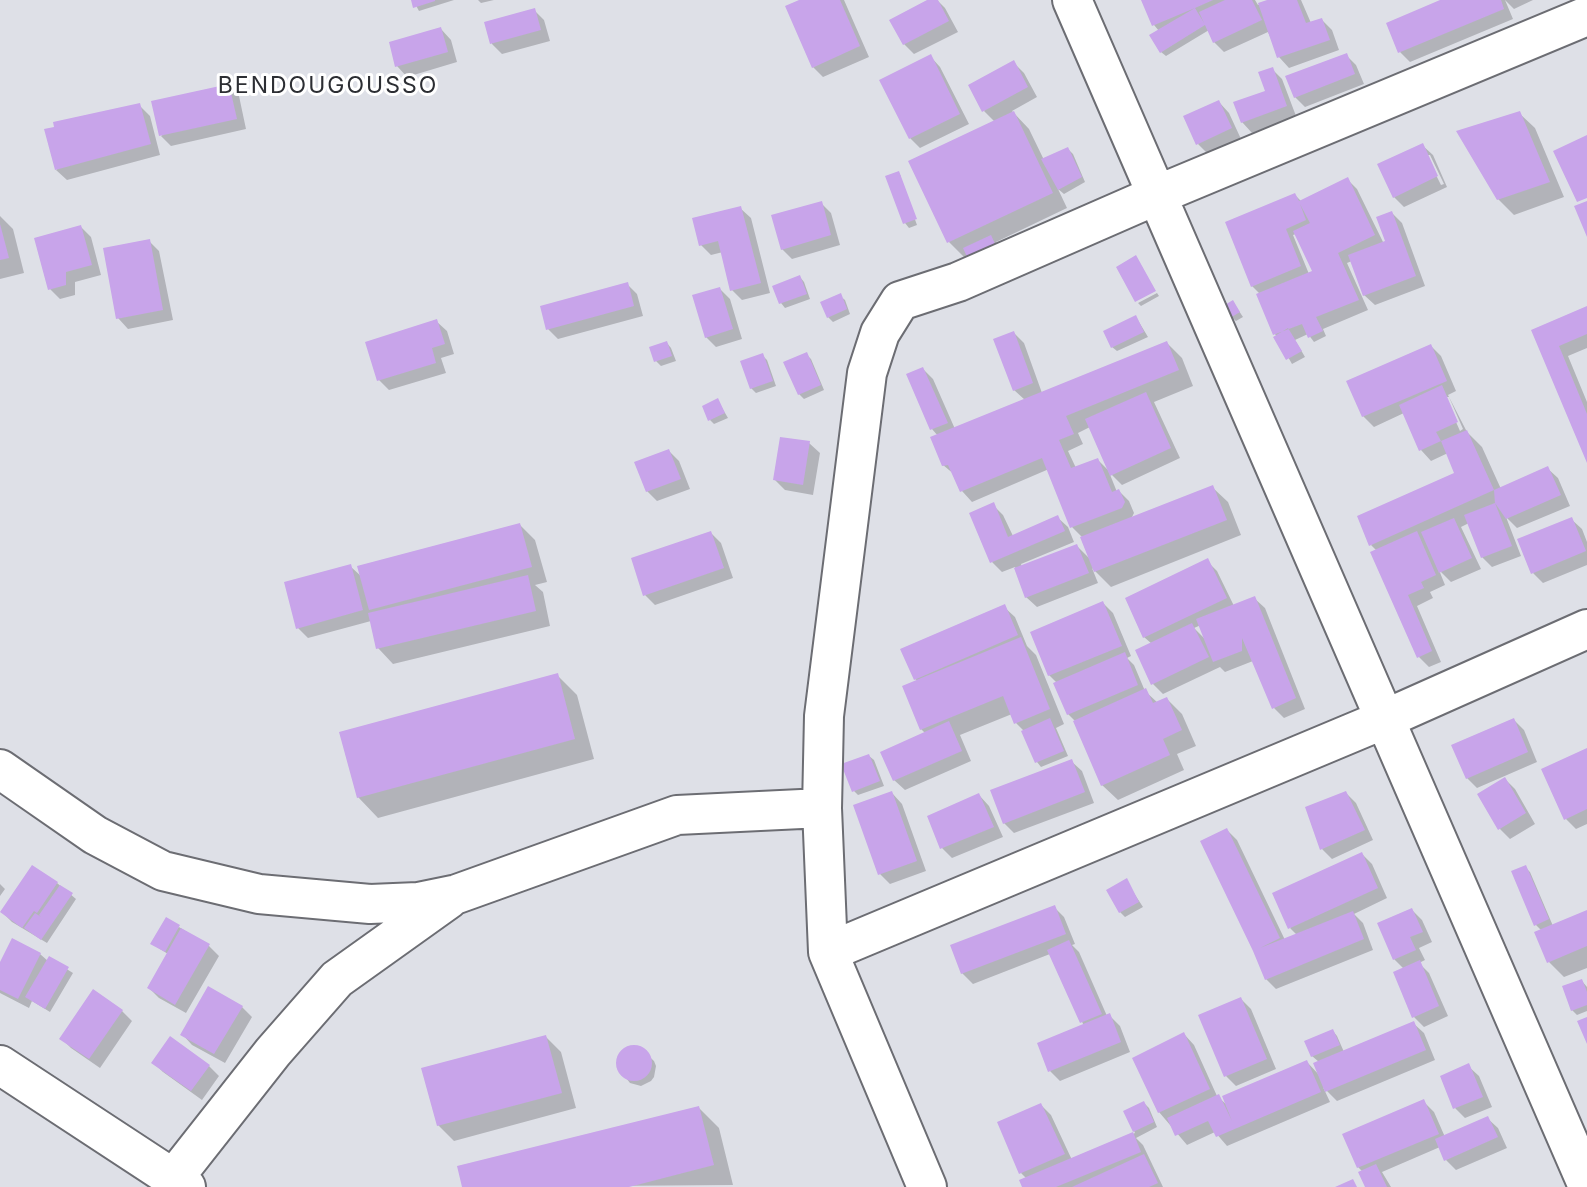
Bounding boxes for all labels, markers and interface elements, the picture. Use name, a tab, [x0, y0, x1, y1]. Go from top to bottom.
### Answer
district label: BENDOUGOUSSO	[219, 72, 437, 100]

